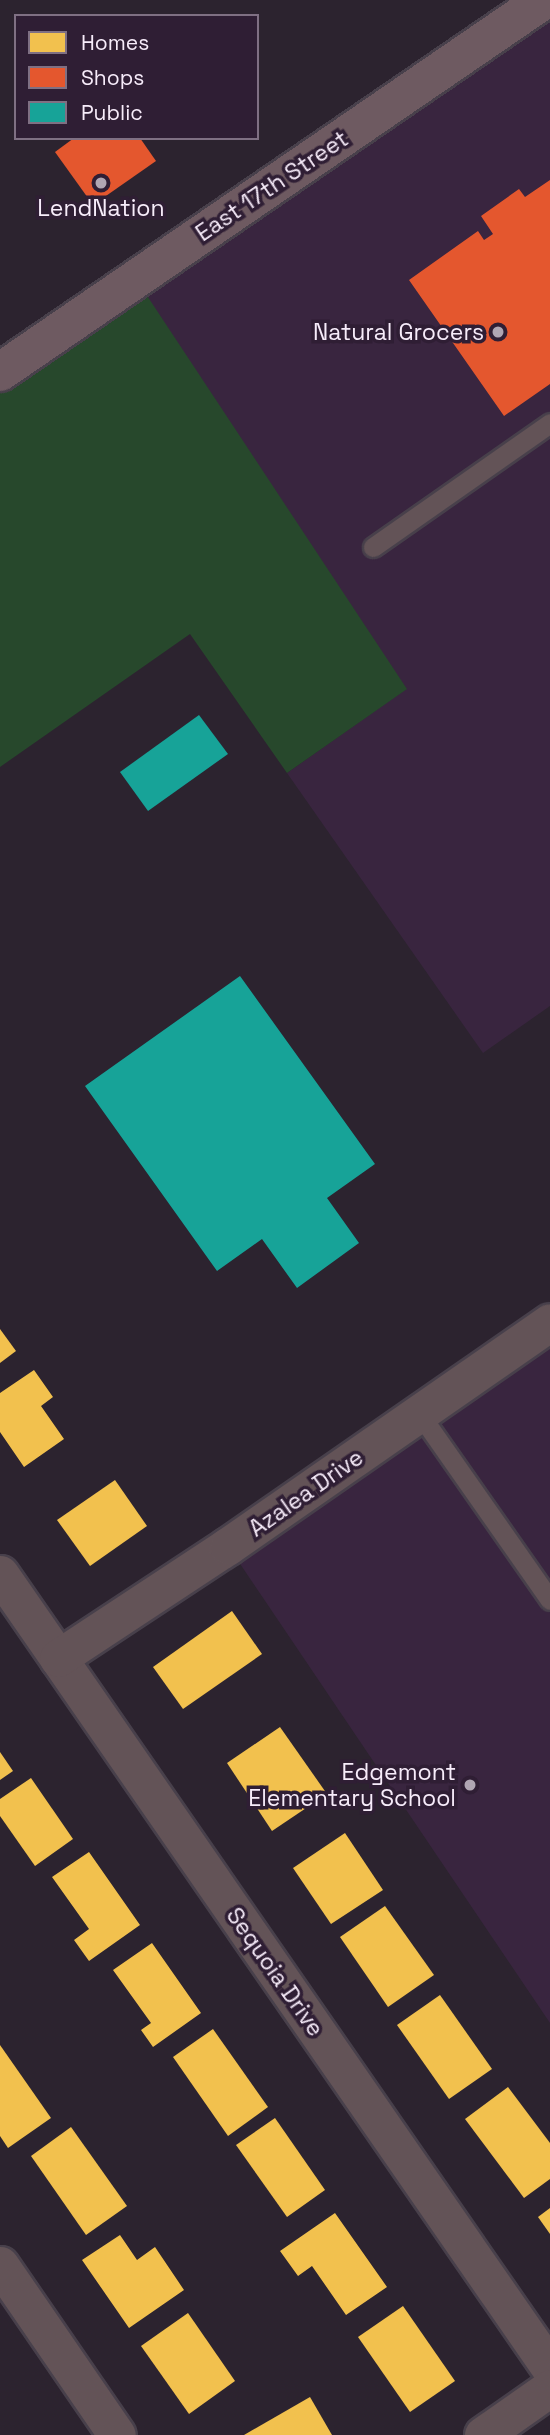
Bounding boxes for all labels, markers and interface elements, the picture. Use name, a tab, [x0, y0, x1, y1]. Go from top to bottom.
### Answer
legend	[14, 14, 259, 140]
text: Homes	[81, 29, 149, 56]
text: Shops	[81, 64, 144, 91]
text: Public	[81, 99, 143, 126]
street label: East 17th Street	[191, 125, 353, 247]
marker: LendNation	[93, 175, 109, 191]
place label: LendNation	[37, 194, 165, 222]
place label: Natural Grocers	[313, 318, 484, 346]
marker: Natural Grocers	[490, 324, 506, 340]
street label: Azalea Drive	[244, 1444, 368, 1542]
place label: Edgemont Elementary School	[248, 1758, 456, 1812]
marker: Edgemont Elementary School	[462, 1777, 478, 1793]
street label: Sequoia Drive	[220, 1902, 330, 2042]

